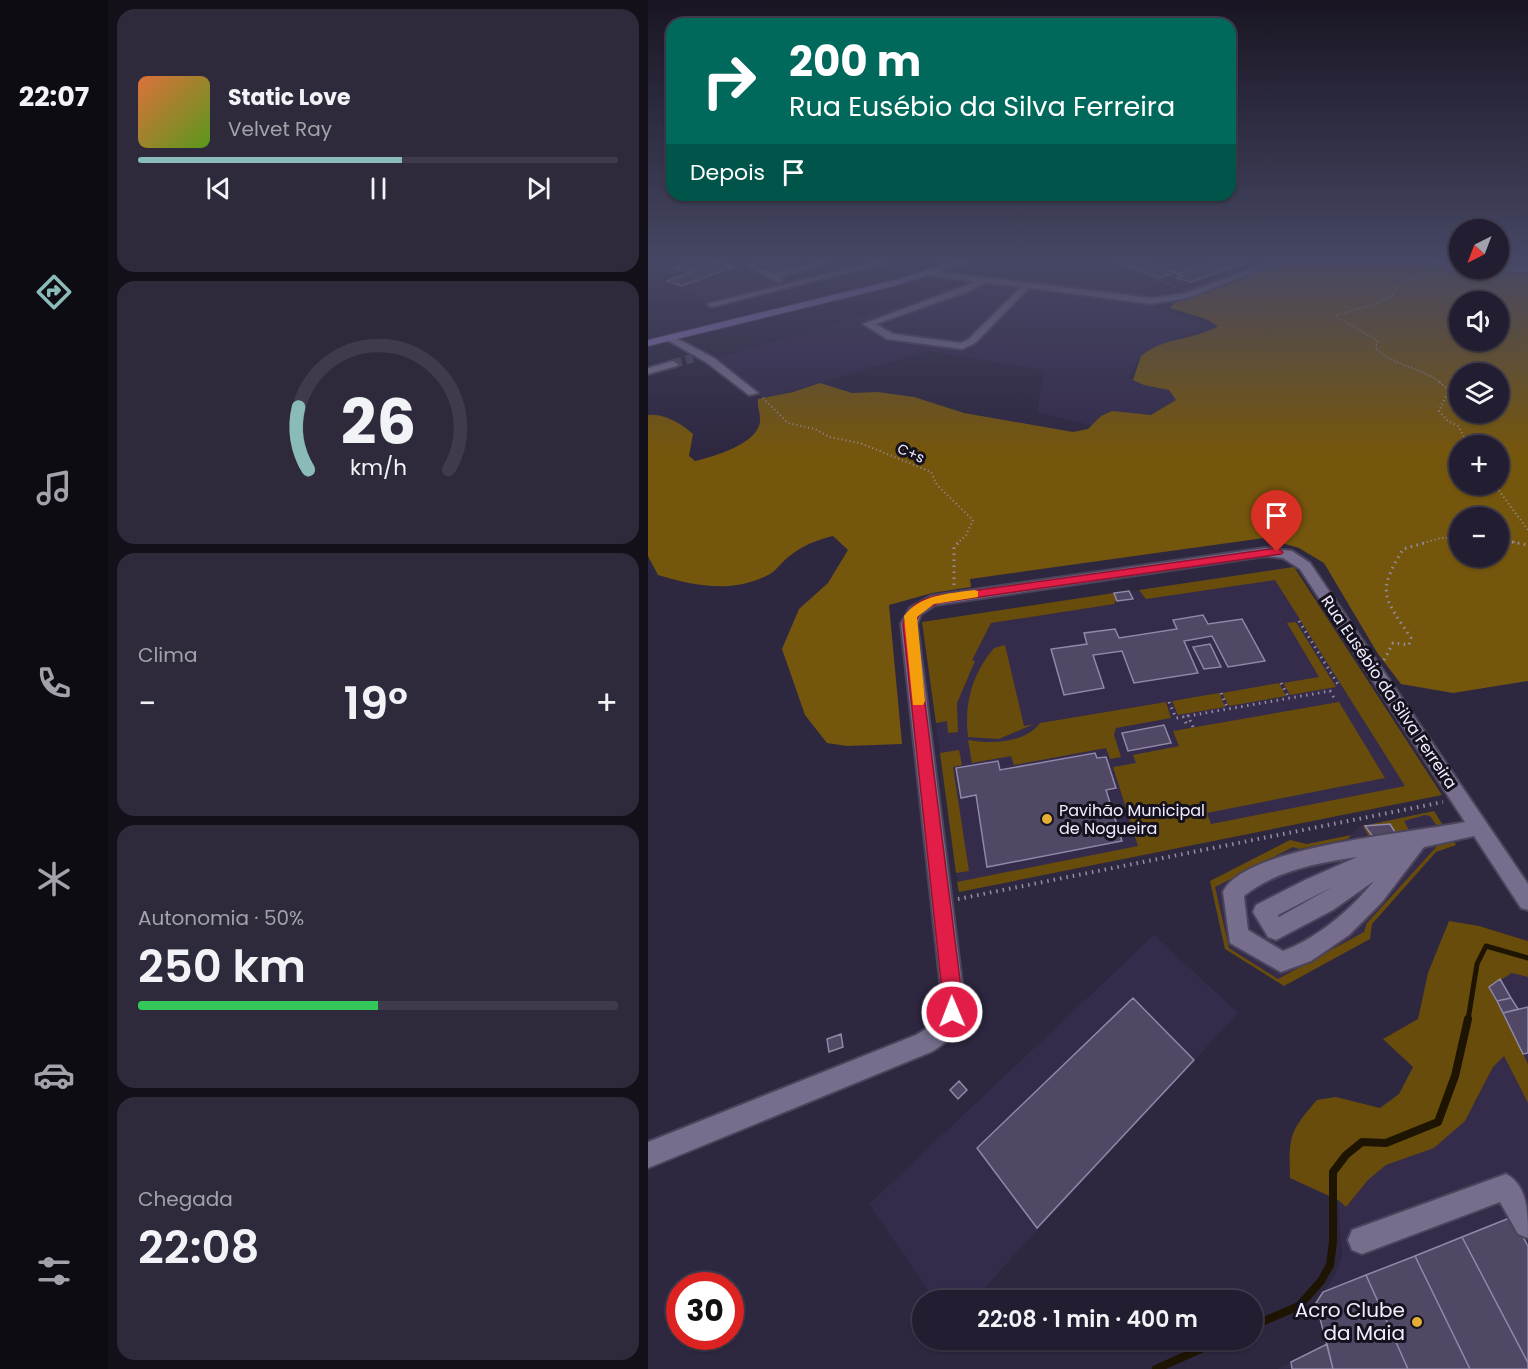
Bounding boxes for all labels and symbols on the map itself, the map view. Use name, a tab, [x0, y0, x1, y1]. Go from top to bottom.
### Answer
north arrow	[1449, 219, 1509, 279]
street label: C+s	[894, 438, 928, 468]
pin	[1251, 490, 1302, 552]
street label: Rua Eusébio da Silva Ferreira	[1315, 591, 1463, 793]
place label: Pavihão Municipal de Nogueira	[1059, 799, 1205, 840]
marker: Pavihão Municipal de Nogueira	[1040, 812, 1054, 826]
position arrow	[920, 980, 984, 1044]
speed limit sign: 30	[666, 1272, 744, 1350]
place label: Acro Clube da Maia	[1295, 1296, 1405, 1347]
marker: Acro Clube da Maia	[1410, 1315, 1424, 1329]

